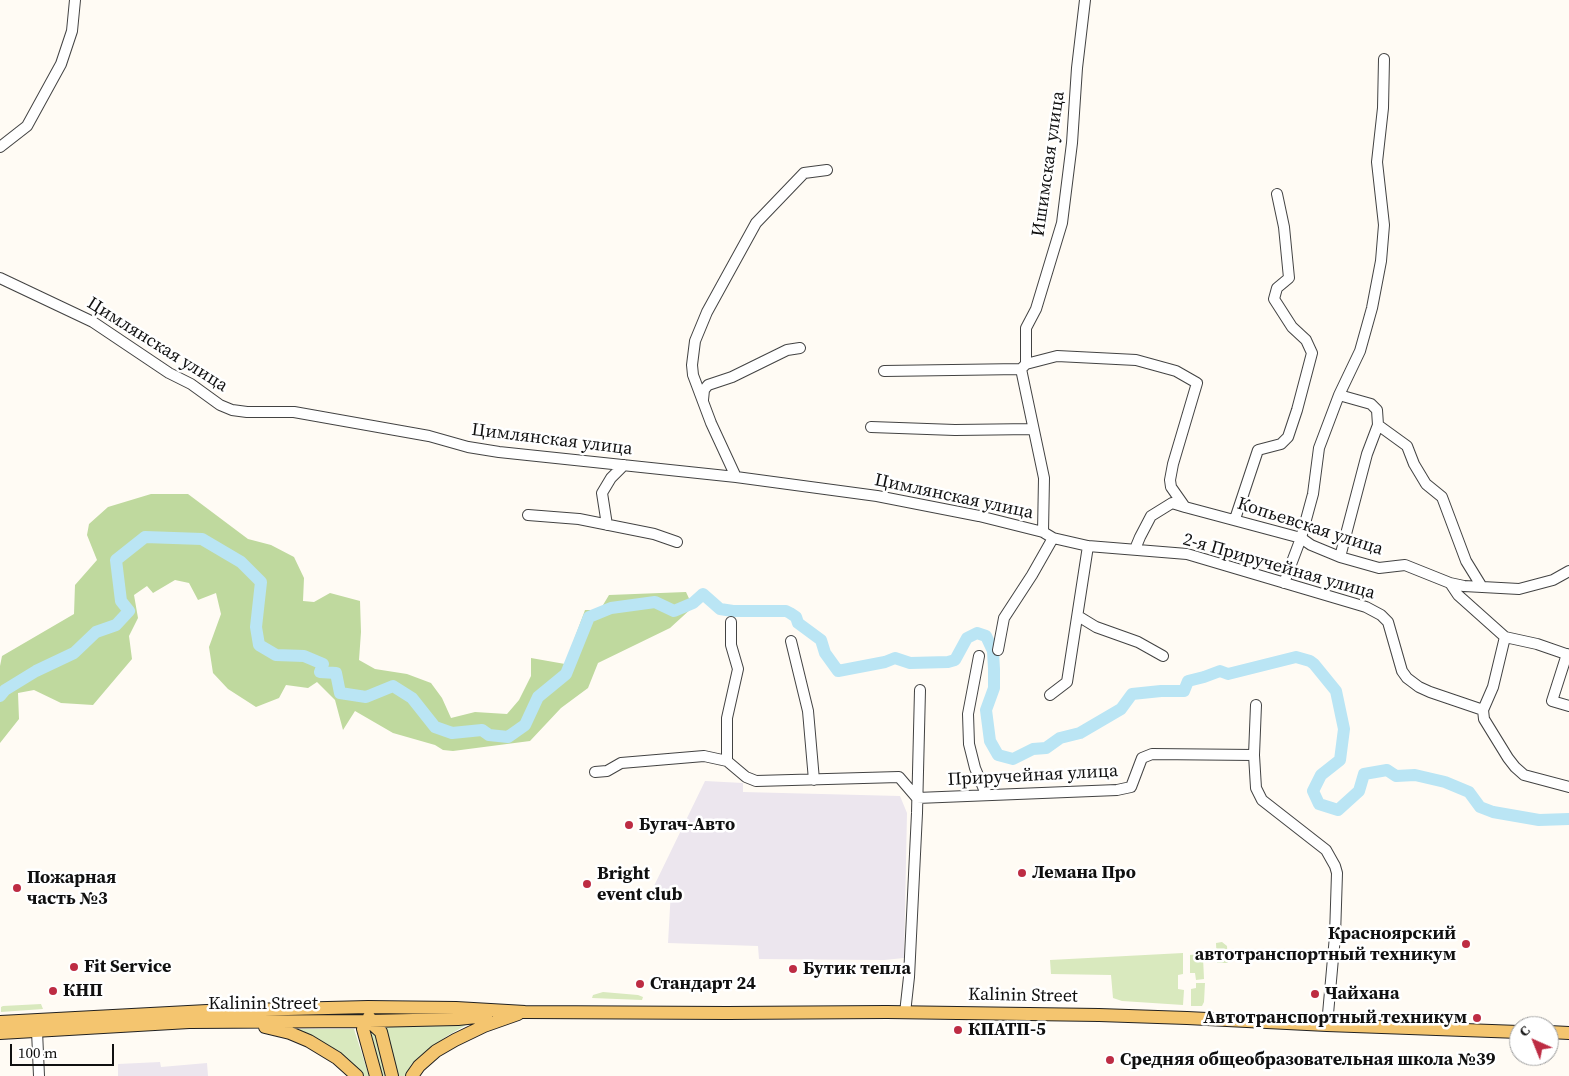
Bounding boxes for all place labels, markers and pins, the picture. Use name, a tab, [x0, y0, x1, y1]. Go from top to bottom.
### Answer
place label: Бугач-Авто	[639, 814, 735, 836]
marker: Бугач-Авто	[623, 819, 635, 831]
place label: Лемана Про	[1032, 862, 1136, 884]
place label: Bright event club	[597, 863, 682, 906]
place label: Пожарная часть №3	[27, 867, 116, 910]
marker: Лемана Про	[1016, 867, 1028, 879]
marker: Bright event club	[581, 878, 593, 890]
marker: Пожарная часть №3	[11, 882, 23, 894]
place label: Красноярский автотранспортный техникум	[1195, 923, 1456, 966]
marker: Красноярский автотранспортный техникум	[1460, 938, 1472, 950]
place label: Fit Service	[84, 956, 171, 978]
place label: Бутик тепла	[803, 958, 911, 980]
marker: Fit Service	[68, 961, 80, 973]
marker: Бутик тепла	[787, 963, 799, 975]
place label: Стандарт 24	[650, 973, 756, 995]
marker: Стандарт 24	[634, 978, 646, 990]
place label: КНП	[63, 980, 103, 1002]
place label: Чайхана	[1325, 983, 1399, 1005]
marker: КНП	[47, 985, 59, 997]
marker: Чайхана	[1309, 988, 1321, 1000]
place label: Автотранспортный техникум	[1203, 1007, 1467, 1029]
marker: Автотранспортный техникум	[1471, 1012, 1483, 1024]
place label: КПАТП-5	[968, 1019, 1046, 1041]
marker: КПАТП-5	[952, 1024, 964, 1036]
place label: Средняя общеобразовательная школа №39	[1120, 1049, 1495, 1071]
marker: Средняя общеобразовательная школа №39	[1104, 1054, 1116, 1066]

